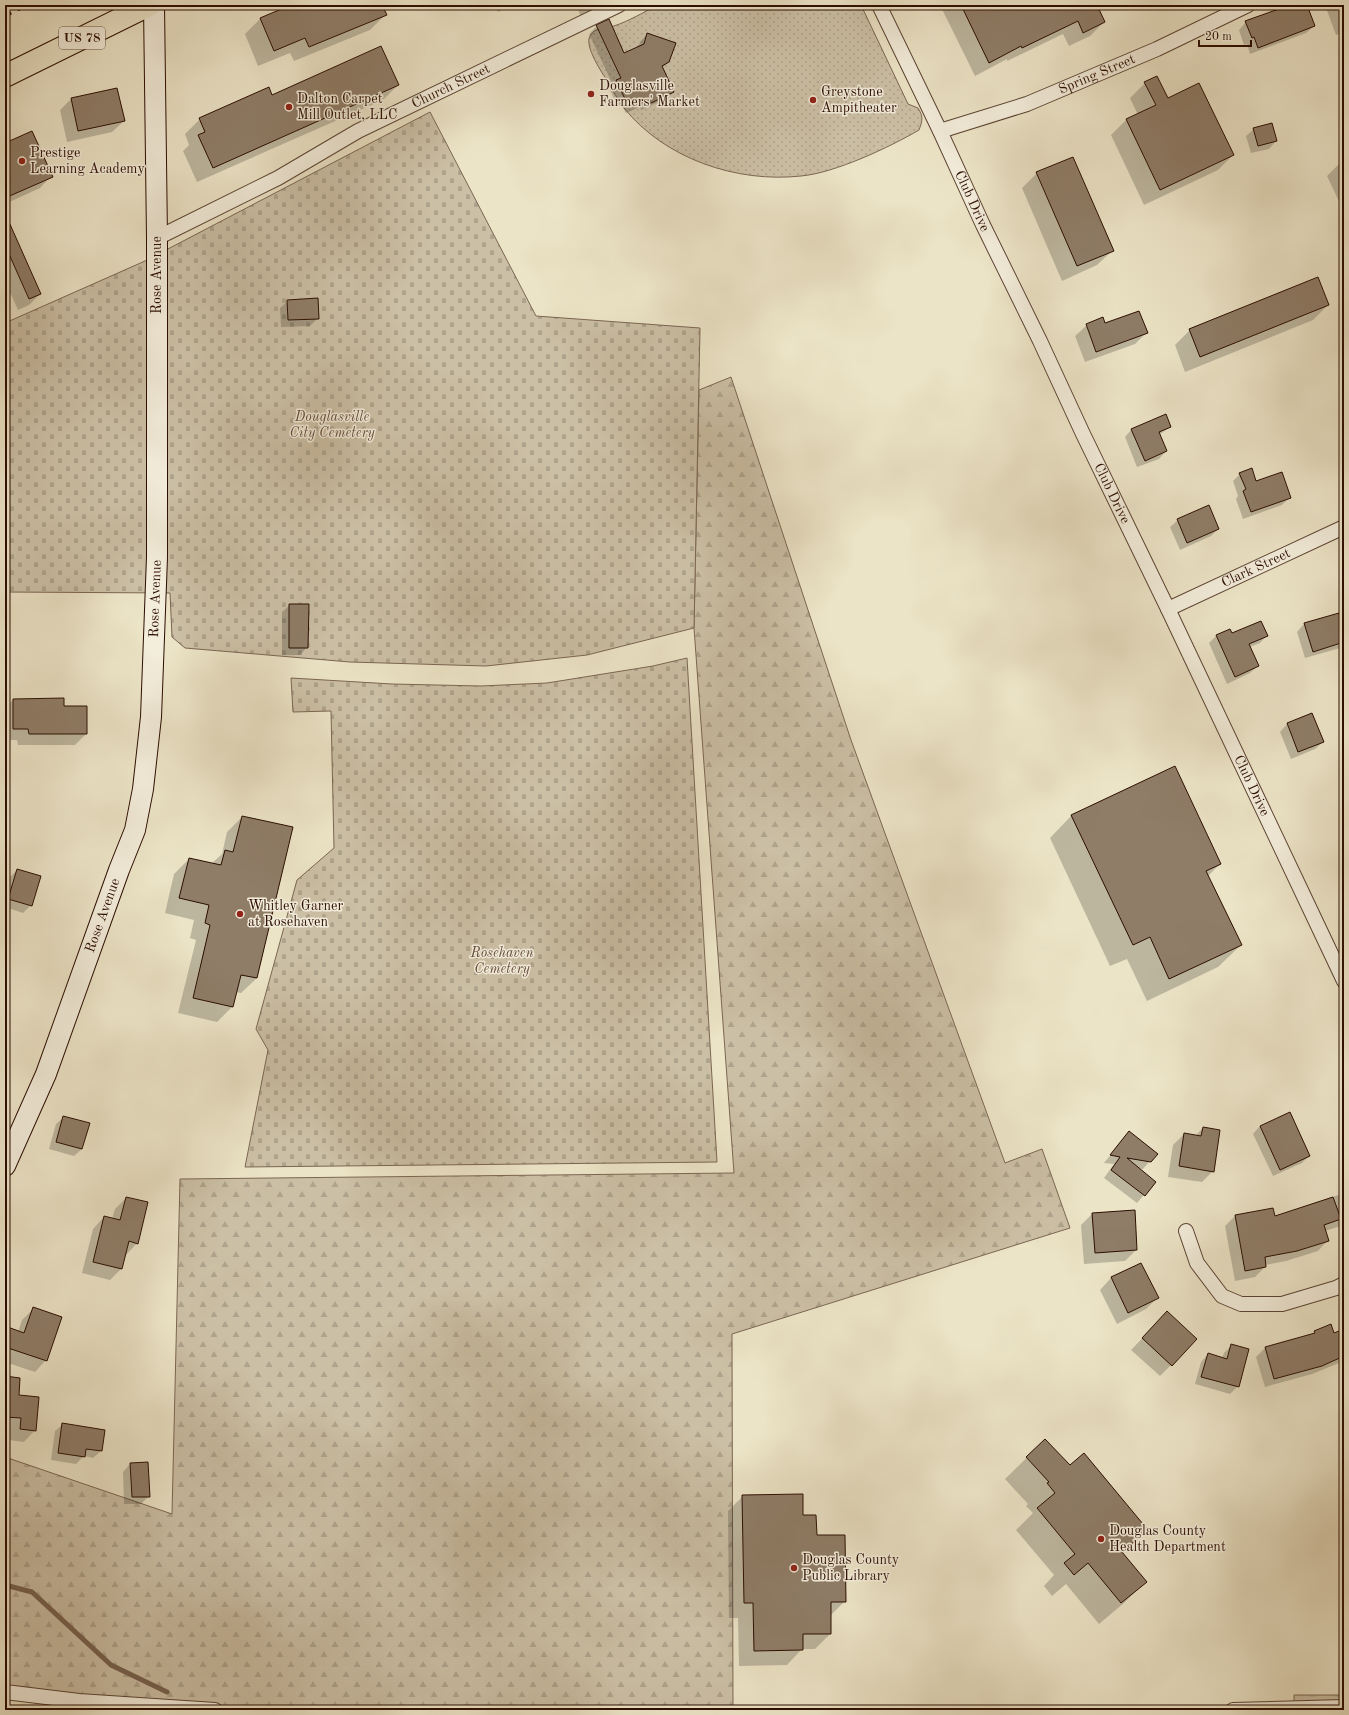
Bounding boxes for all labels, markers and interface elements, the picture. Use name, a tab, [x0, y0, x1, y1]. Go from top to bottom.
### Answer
scale bar	[1199, 22, 1251, 48]
road number: US 78	[59, 27, 105, 49]
text: 20 m	[1205, 31, 1232, 43]
street label: Spring Street	[1057, 52, 1137, 97]
street label: Church Street	[410, 61, 492, 111]
place label: Douglasville Farmers' Market	[599, 79, 700, 109]
place label: Greystone Ampitheater	[821, 85, 897, 115]
marker: Douglasville Farmers' Market	[586, 89, 596, 99]
place label: Dalton Carpet Mill Outlet, LLC	[297, 92, 397, 122]
marker: Greystone Ampitheater	[808, 95, 818, 105]
marker: Dalton Carpet Mill Outlet, LLC	[284, 102, 294, 112]
place label: Prestige Learning Academy	[30, 146, 145, 176]
marker: Prestige Learning Academy	[17, 156, 27, 166]
street label: Club Drive	[952, 168, 992, 234]
street label: Rose Avenue	[150, 236, 164, 314]
park label: Douglasville City Cemetery	[289, 410, 375, 441]
street label: Club Drive	[1091, 461, 1132, 526]
street label: Clark Street	[1219, 546, 1293, 590]
street label: Rose Avenue	[147, 560, 164, 638]
street label: Club Drive	[1231, 753, 1272, 818]
street label: Rose Avenue	[83, 877, 122, 955]
place label: Whitley Garner at Rosehaven	[248, 899, 344, 929]
marker: Whitley Garner at Rosehaven	[235, 909, 245, 919]
park label: Rosehaven Cemetery	[470, 946, 533, 977]
place label: Douglas County Health Department	[1109, 1524, 1226, 1554]
marker: Douglas County Health Department	[1096, 1534, 1106, 1544]
place label: Douglas County Public Library	[802, 1553, 900, 1583]
marker: Douglas County Public Library	[789, 1563, 799, 1573]

